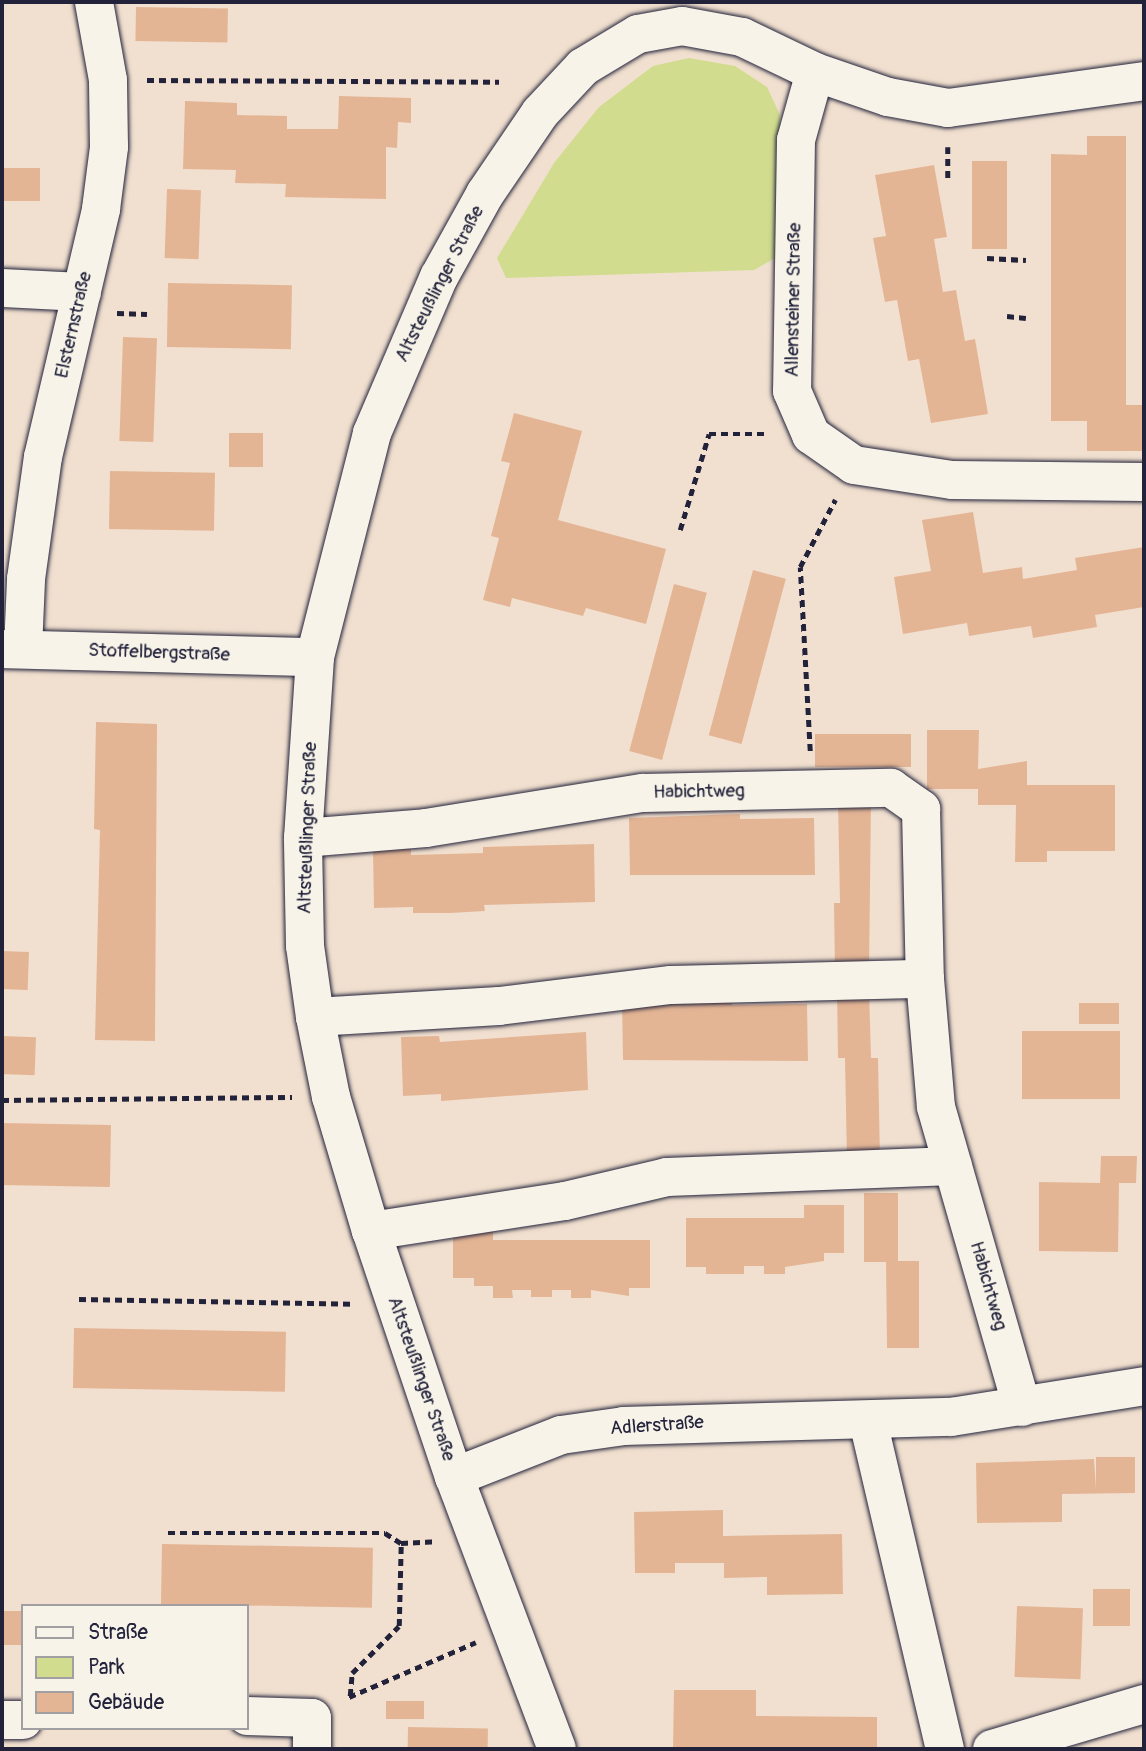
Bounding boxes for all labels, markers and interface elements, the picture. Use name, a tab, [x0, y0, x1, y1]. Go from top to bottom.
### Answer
street label: Altsteußlinger Straße	[391, 202, 489, 366]
street label: Allensteiner Straße	[781, 223, 807, 377]
street label: Elsternstraße	[51, 270, 97, 380]
street label: Stoffelbergstraße	[88, 639, 230, 667]
street label: Altsteußlinger Straße	[294, 741, 322, 915]
street label: Habichtweg	[653, 780, 745, 804]
street label: Habichtweg	[964, 1239, 1012, 1333]
street label: Altsteußlinger Straße	[382, 1294, 460, 1464]
street label: Adlerstraße	[609, 1411, 705, 1441]
legend	[21, 1604, 248, 1730]
text: Straße	[88, 1619, 148, 1646]
text: Park	[88, 1654, 125, 1681]
text: Gebäude	[88, 1689, 164, 1716]

